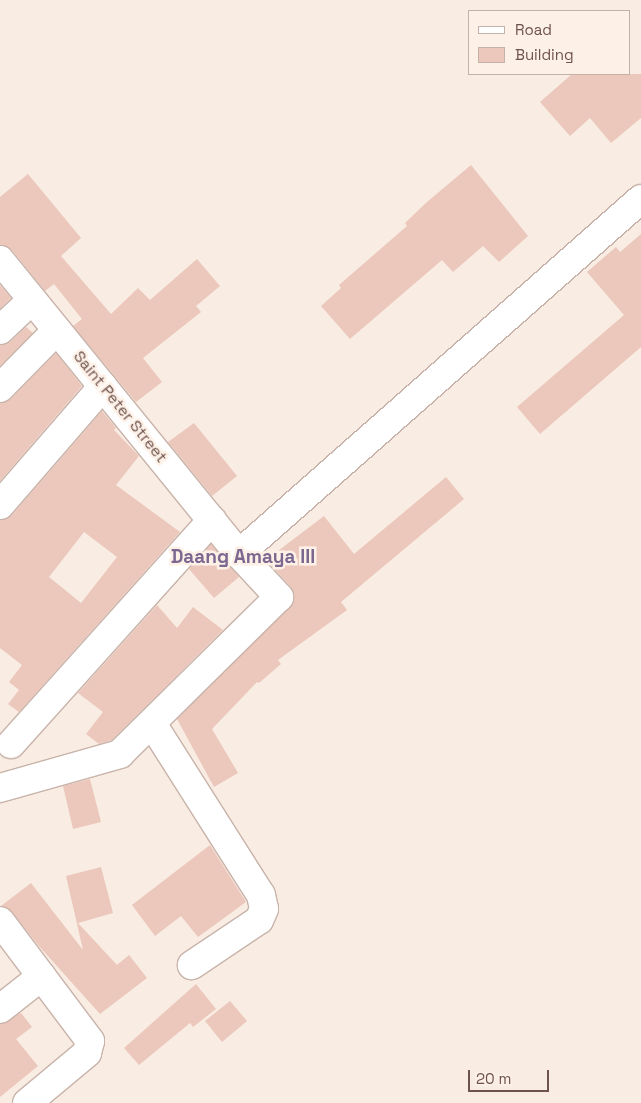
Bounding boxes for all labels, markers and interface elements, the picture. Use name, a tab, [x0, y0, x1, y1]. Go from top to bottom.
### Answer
legend	[468, 10, 631, 75]
text: Road	[515, 20, 552, 39]
text: Building	[515, 45, 574, 64]
street label: Saint Peter Street	[69, 347, 171, 467]
district label: Daang Amaya III	[171, 546, 315, 568]
scale bar	[471, 1060, 552, 1092]
text: 20 m	[476, 1069, 511, 1088]

